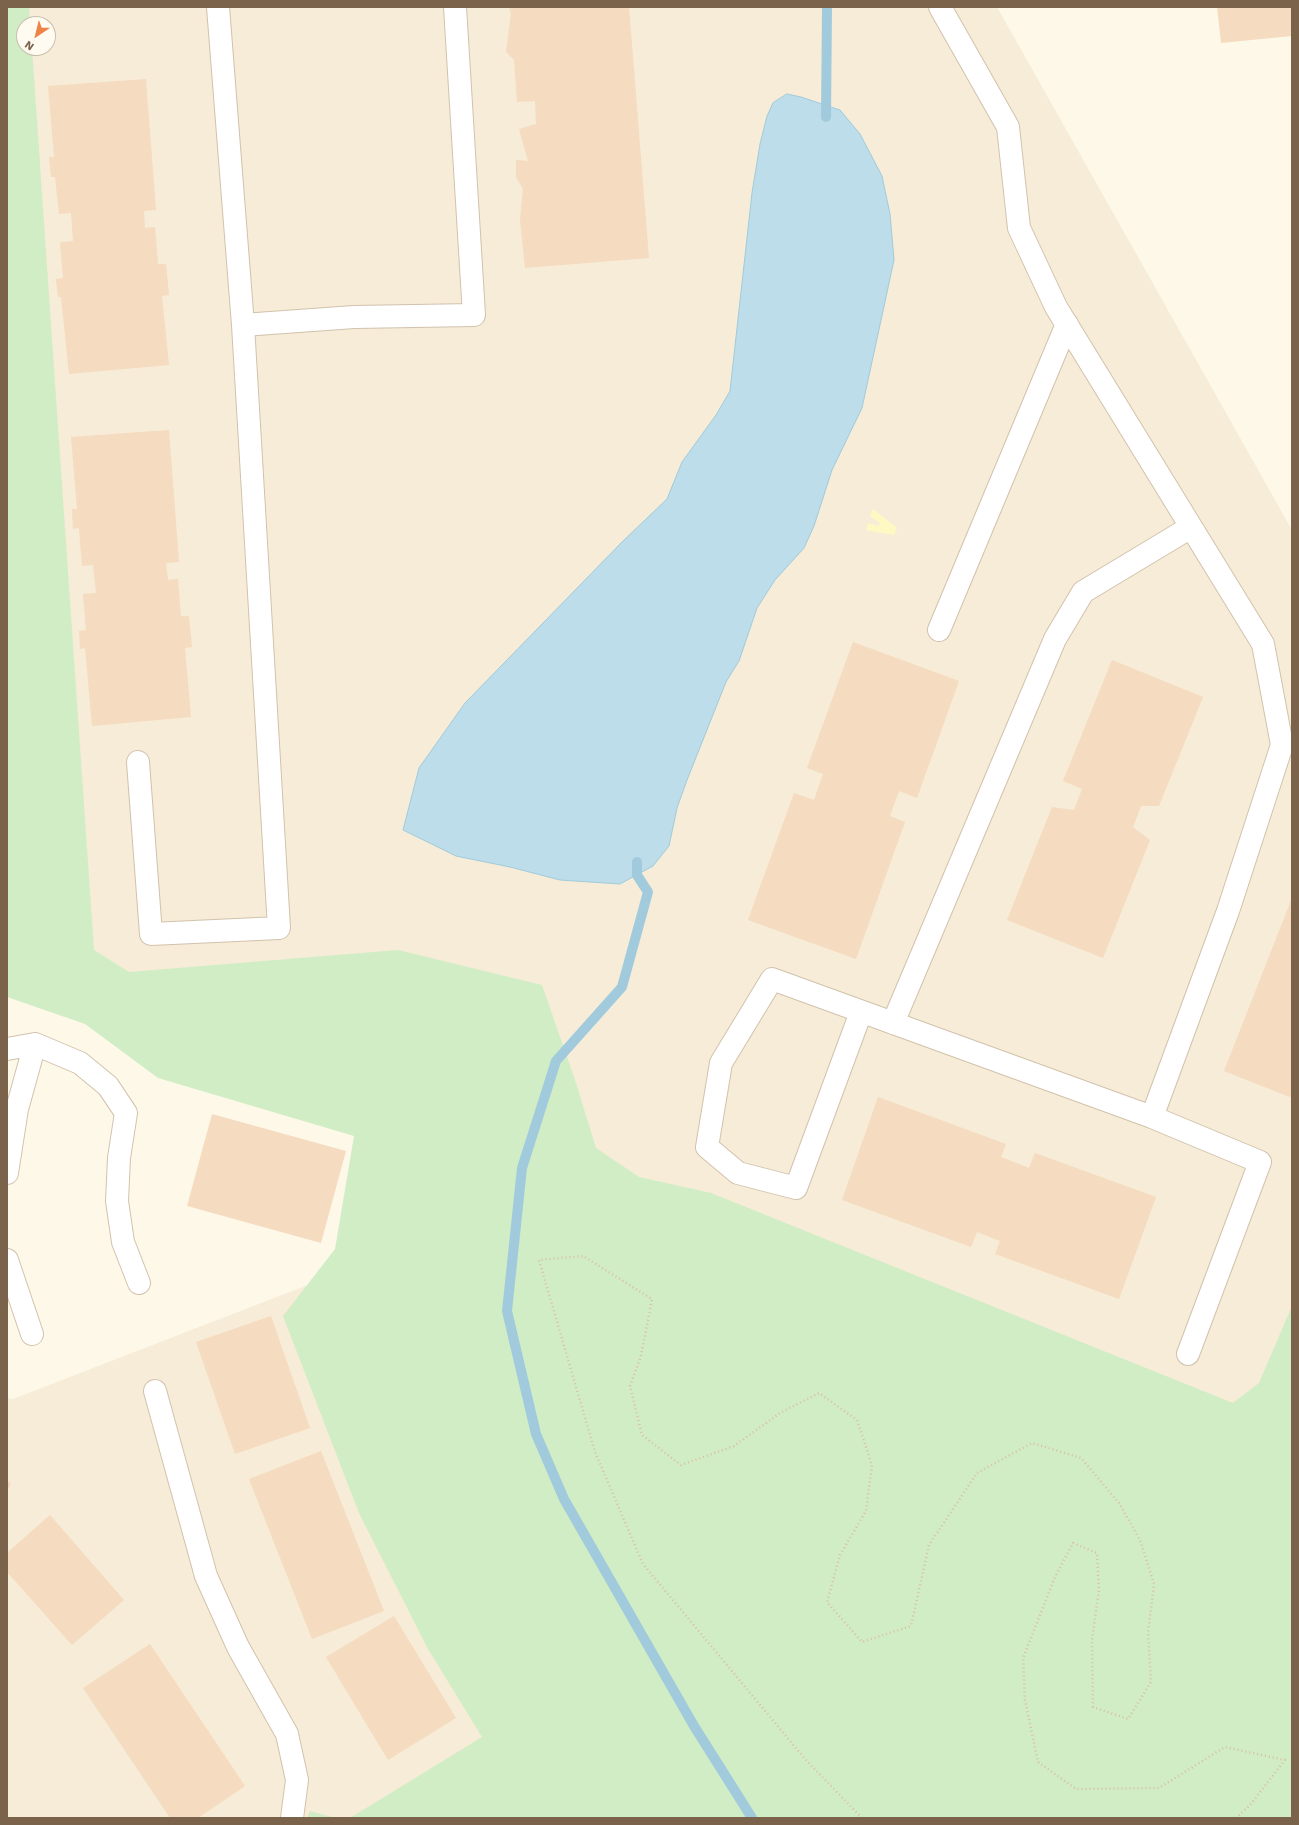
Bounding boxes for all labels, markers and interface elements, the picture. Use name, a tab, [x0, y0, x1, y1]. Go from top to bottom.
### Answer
north arrow	[16, 16, 56, 56]
text: N	[22, 38, 36, 53]

